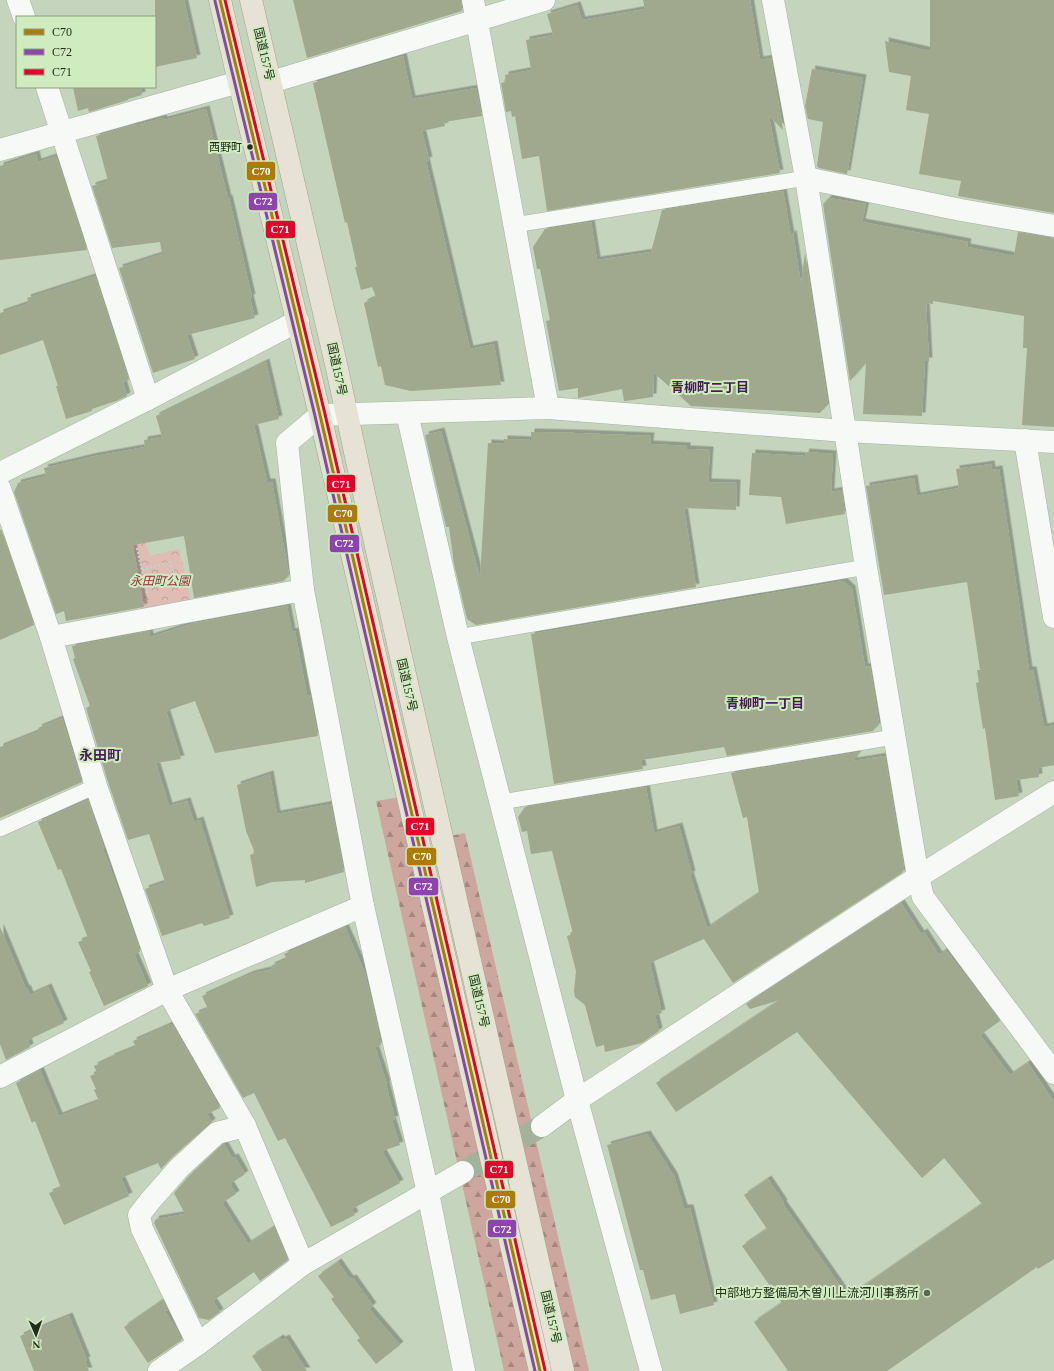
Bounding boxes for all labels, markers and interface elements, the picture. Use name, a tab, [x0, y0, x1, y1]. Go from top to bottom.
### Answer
legend	[16, 16, 156, 88]
text: C70	[52, 25, 72, 39]
street label: 国道157号	[251, 26, 277, 82]
text: C72	[52, 45, 72, 59]
text: C71	[52, 65, 72, 79]
place label: 西野町	[209, 141, 242, 153]
marker: 西野町	[245, 142, 255, 152]
line badge: C70	[246, 161, 276, 181]
text: C70	[252, 165, 271, 177]
line badge: C72	[248, 192, 278, 211]
text: C72	[254, 195, 273, 207]
line badge: C71	[265, 220, 296, 239]
text: C71	[271, 223, 289, 235]
street label: 国道157号	[325, 341, 349, 397]
district label: 青柳町二丁目	[671, 380, 749, 395]
line badge: C71	[326, 474, 356, 493]
text: C71	[332, 478, 350, 490]
line badge: C70	[327, 504, 358, 523]
text: C70	[334, 507, 353, 519]
line badge: C72	[329, 534, 360, 553]
text: C72	[335, 537, 354, 549]
park label: 永田町公園	[130, 574, 192, 588]
street label: 国道157号	[394, 657, 420, 713]
district label: 青柳町一丁目	[726, 696, 804, 711]
district label: 永田町	[79, 748, 121, 763]
line badge: C71	[405, 817, 435, 836]
text: C71	[411, 820, 429, 832]
line badge: C70	[406, 847, 437, 866]
text: C70	[413, 850, 432, 862]
line badge: C72	[408, 877, 439, 896]
text: C72	[414, 880, 433, 892]
street label: 国道157号	[466, 973, 492, 1029]
line badge: C71	[484, 1160, 514, 1179]
text: C71	[490, 1163, 508, 1175]
line badge: C70	[485, 1190, 516, 1209]
text: C70	[492, 1193, 511, 1205]
line badge: C72	[487, 1219, 517, 1238]
text: C72	[493, 1223, 512, 1235]
place label: 中部地方整備局木曽川上流河川事務所	[715, 1286, 919, 1300]
marker: 中部地方整備局木曽川上流河川事務所	[922, 1288, 932, 1298]
street label: 国道157号	[538, 1289, 564, 1345]
north arrow	[16, 1315, 56, 1355]
text: N	[32, 1339, 41, 1351]

